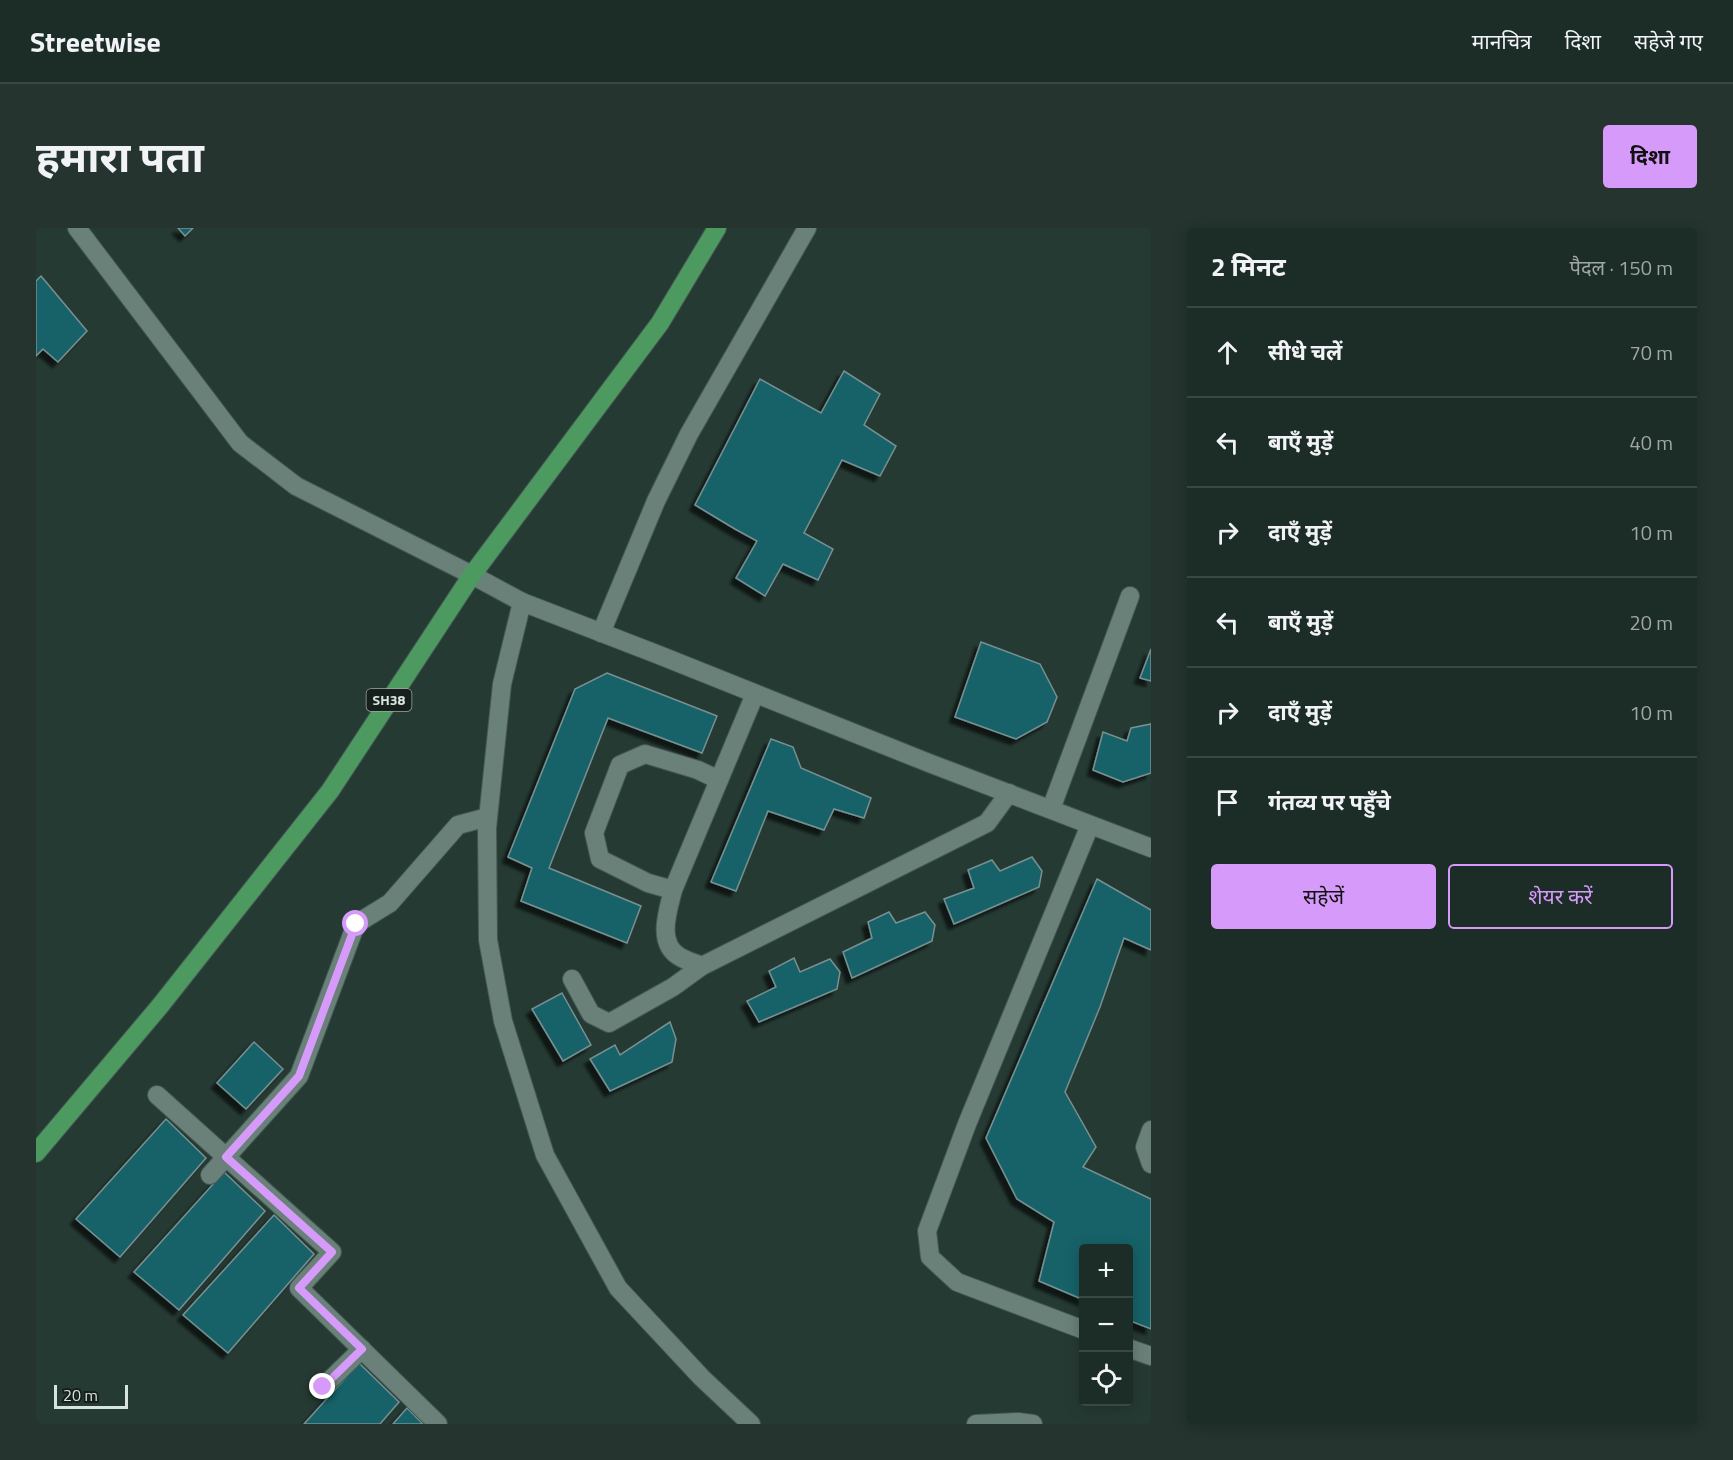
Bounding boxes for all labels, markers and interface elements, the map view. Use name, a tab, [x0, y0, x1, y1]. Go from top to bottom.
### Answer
text: Streetwise	[30, 20, 161, 63]
text: मानचित्र	[1472, 25, 1532, 57]
text: दिशा	[1565, 25, 1601, 57]
text: सहेजे गए	[1634, 25, 1703, 57]
text: हमारा पता	[36, 124, 204, 188]
button: दिशा	[1603, 125, 1697, 188]
text: 2 मिनट	[1211, 247, 1286, 286]
text: पैदल · 150 m	[1570, 252, 1673, 283]
text: सीधे चलें	[1268, 335, 1342, 369]
icon: ahead	[1211, 336, 1244, 369]
text: 70 m	[1629, 337, 1673, 368]
text: बाएँ मुड़ें	[1268, 425, 1333, 459]
icon: left	[1211, 426, 1244, 459]
text: 40 m	[1629, 427, 1673, 458]
text: दाएँ मुड़ें	[1268, 515, 1332, 549]
icon: right	[1211, 516, 1244, 549]
text: 10 m	[1629, 517, 1673, 548]
text: बाएँ मुड़ें	[1268, 605, 1333, 639]
icon: left	[1211, 606, 1244, 639]
text: 20 m	[1629, 607, 1673, 638]
road number: SH38	[366, 689, 412, 711]
text: दाएँ मुड़ें	[1268, 695, 1332, 729]
icon: right	[1211, 696, 1244, 729]
text: 10 m	[1629, 697, 1673, 728]
text: गंतव्य पर पहुँचे	[1268, 785, 1391, 819]
icon: arrive	[1211, 786, 1244, 819]
button: सहेजें	[1211, 864, 1436, 929]
button: शेयर करें	[1448, 864, 1673, 929]
route start	[342, 910, 368, 936]
map controls	[1079, 1244, 1133, 1406]
button: +	[1079, 1244, 1133, 1298]
button: −	[1079, 1298, 1133, 1352]
button: locate	[1079, 1352, 1133, 1406]
route end	[309, 1373, 335, 1399]
scale bar	[54, 1382, 128, 1410]
text: 20 m	[63, 1383, 98, 1407]

